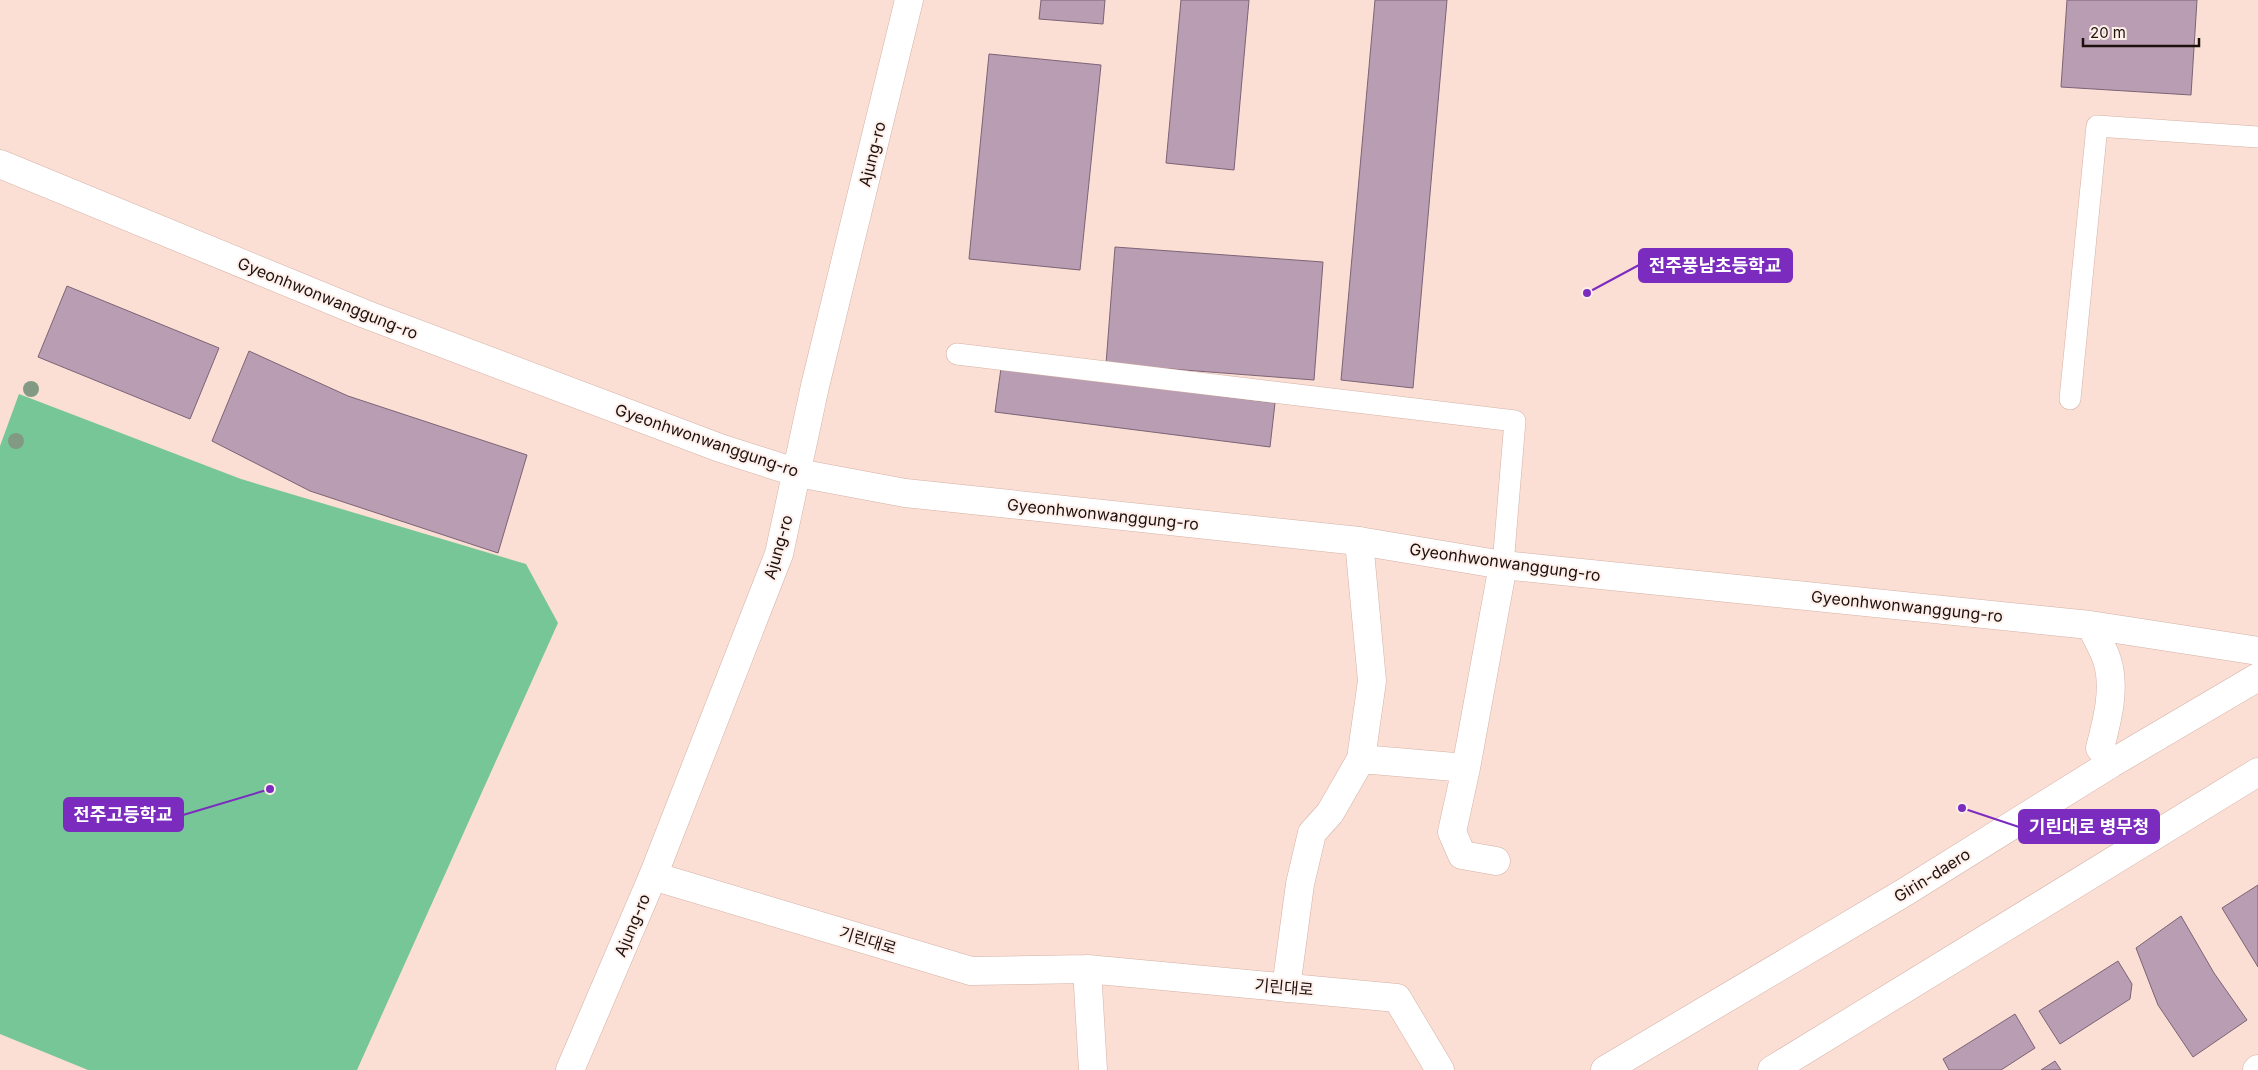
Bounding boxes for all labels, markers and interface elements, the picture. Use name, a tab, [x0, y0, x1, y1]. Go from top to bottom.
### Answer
scale bar	[2083, 15, 2199, 47]
text: 20 m	[2090, 23, 2126, 42]
street label: Ajung-ro	[854, 119, 890, 189]
callout: 전주풍남초등학교	[1639, 249, 1792, 282]
street label: Gyeonhwonwanggung-ro	[235, 253, 421, 343]
text: 전주풍남초등학교	[1649, 255, 1781, 276]
street label: Gyeonhwonwanggung-ro	[613, 399, 801, 481]
street label: Gyeonhwonwanggung-ro	[1006, 494, 1200, 534]
street label: Ajung-ro	[759, 512, 797, 582]
street label: Gyeonhwonwanggung-ro	[1408, 539, 1602, 585]
street label: Gyeonhwonwanggung-ro	[1810, 586, 2004, 626]
callout: 전주고등학교	[64, 798, 183, 831]
text: 전주고등학교	[73, 804, 173, 825]
callout: 기린대로 병무청	[2019, 810, 2159, 843]
text: 기린대로 병무청	[2029, 816, 2149, 837]
street label: Girin-daero	[1890, 844, 1974, 906]
street label: Ajung-ro	[610, 891, 654, 959]
street label: 기린대로	[837, 922, 899, 958]
street label: 기린대로	[1254, 974, 1314, 1000]

